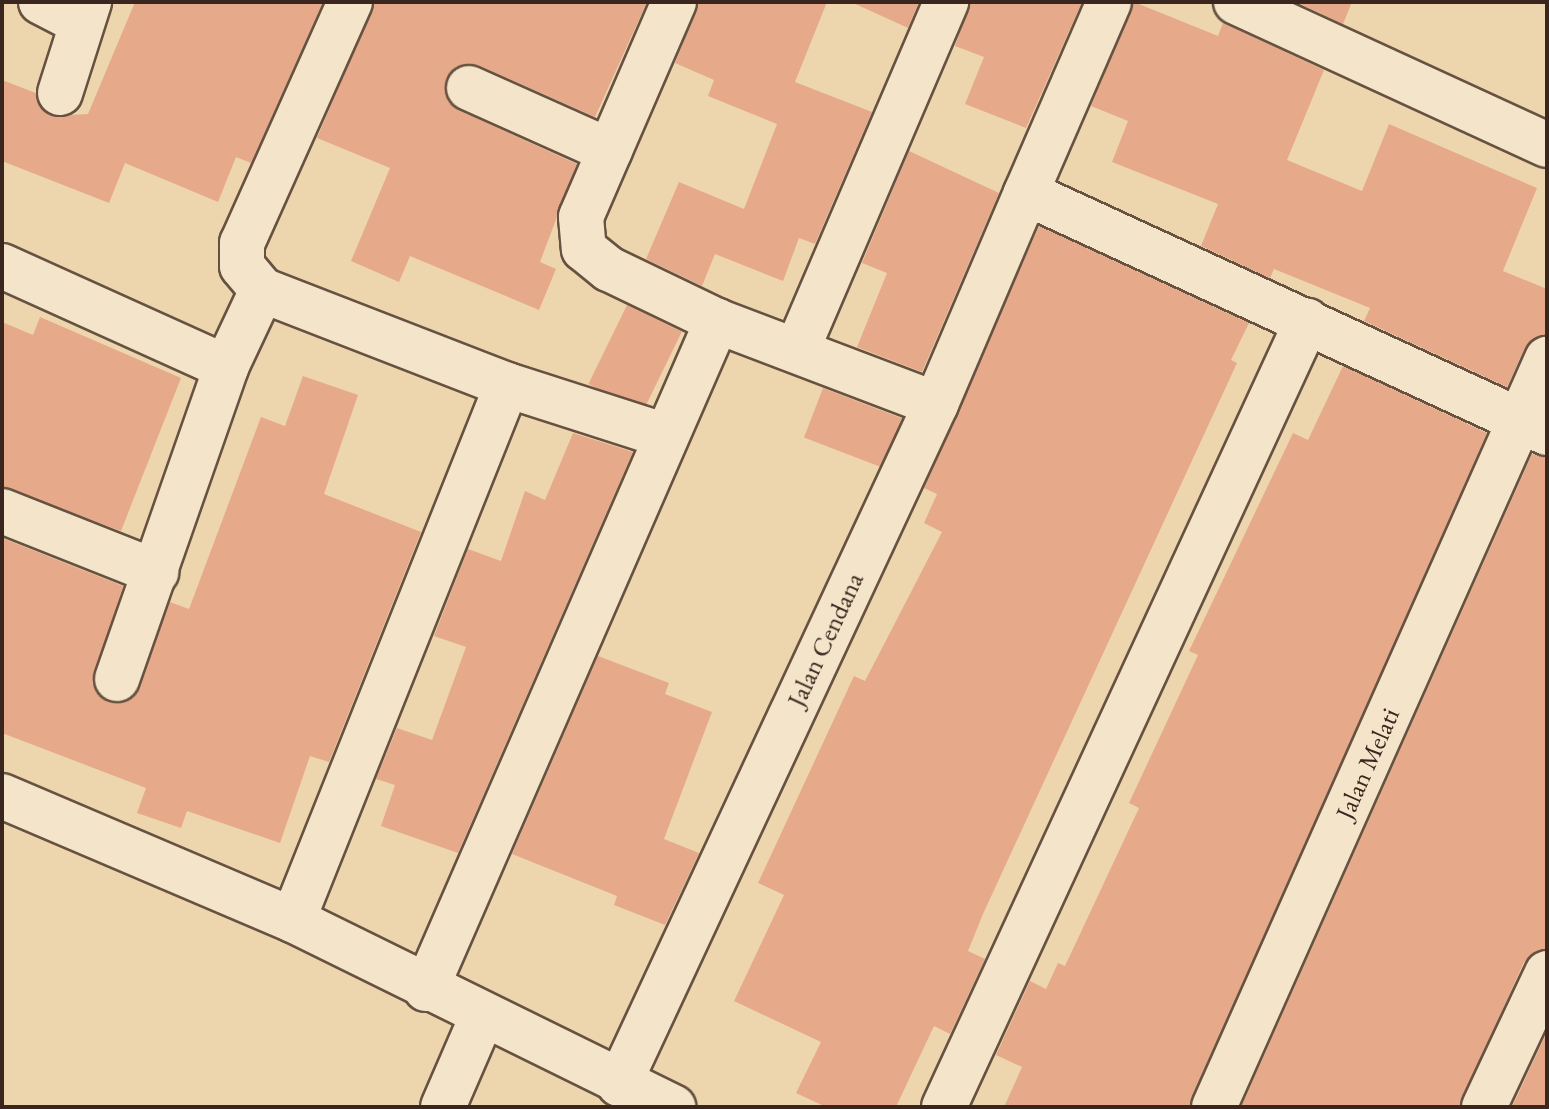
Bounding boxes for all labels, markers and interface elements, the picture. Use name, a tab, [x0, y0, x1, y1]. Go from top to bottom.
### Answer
street label: Jalan Cendana	[781, 568, 871, 712]
street label: Jalan Melati	[1330, 703, 1406, 825]

